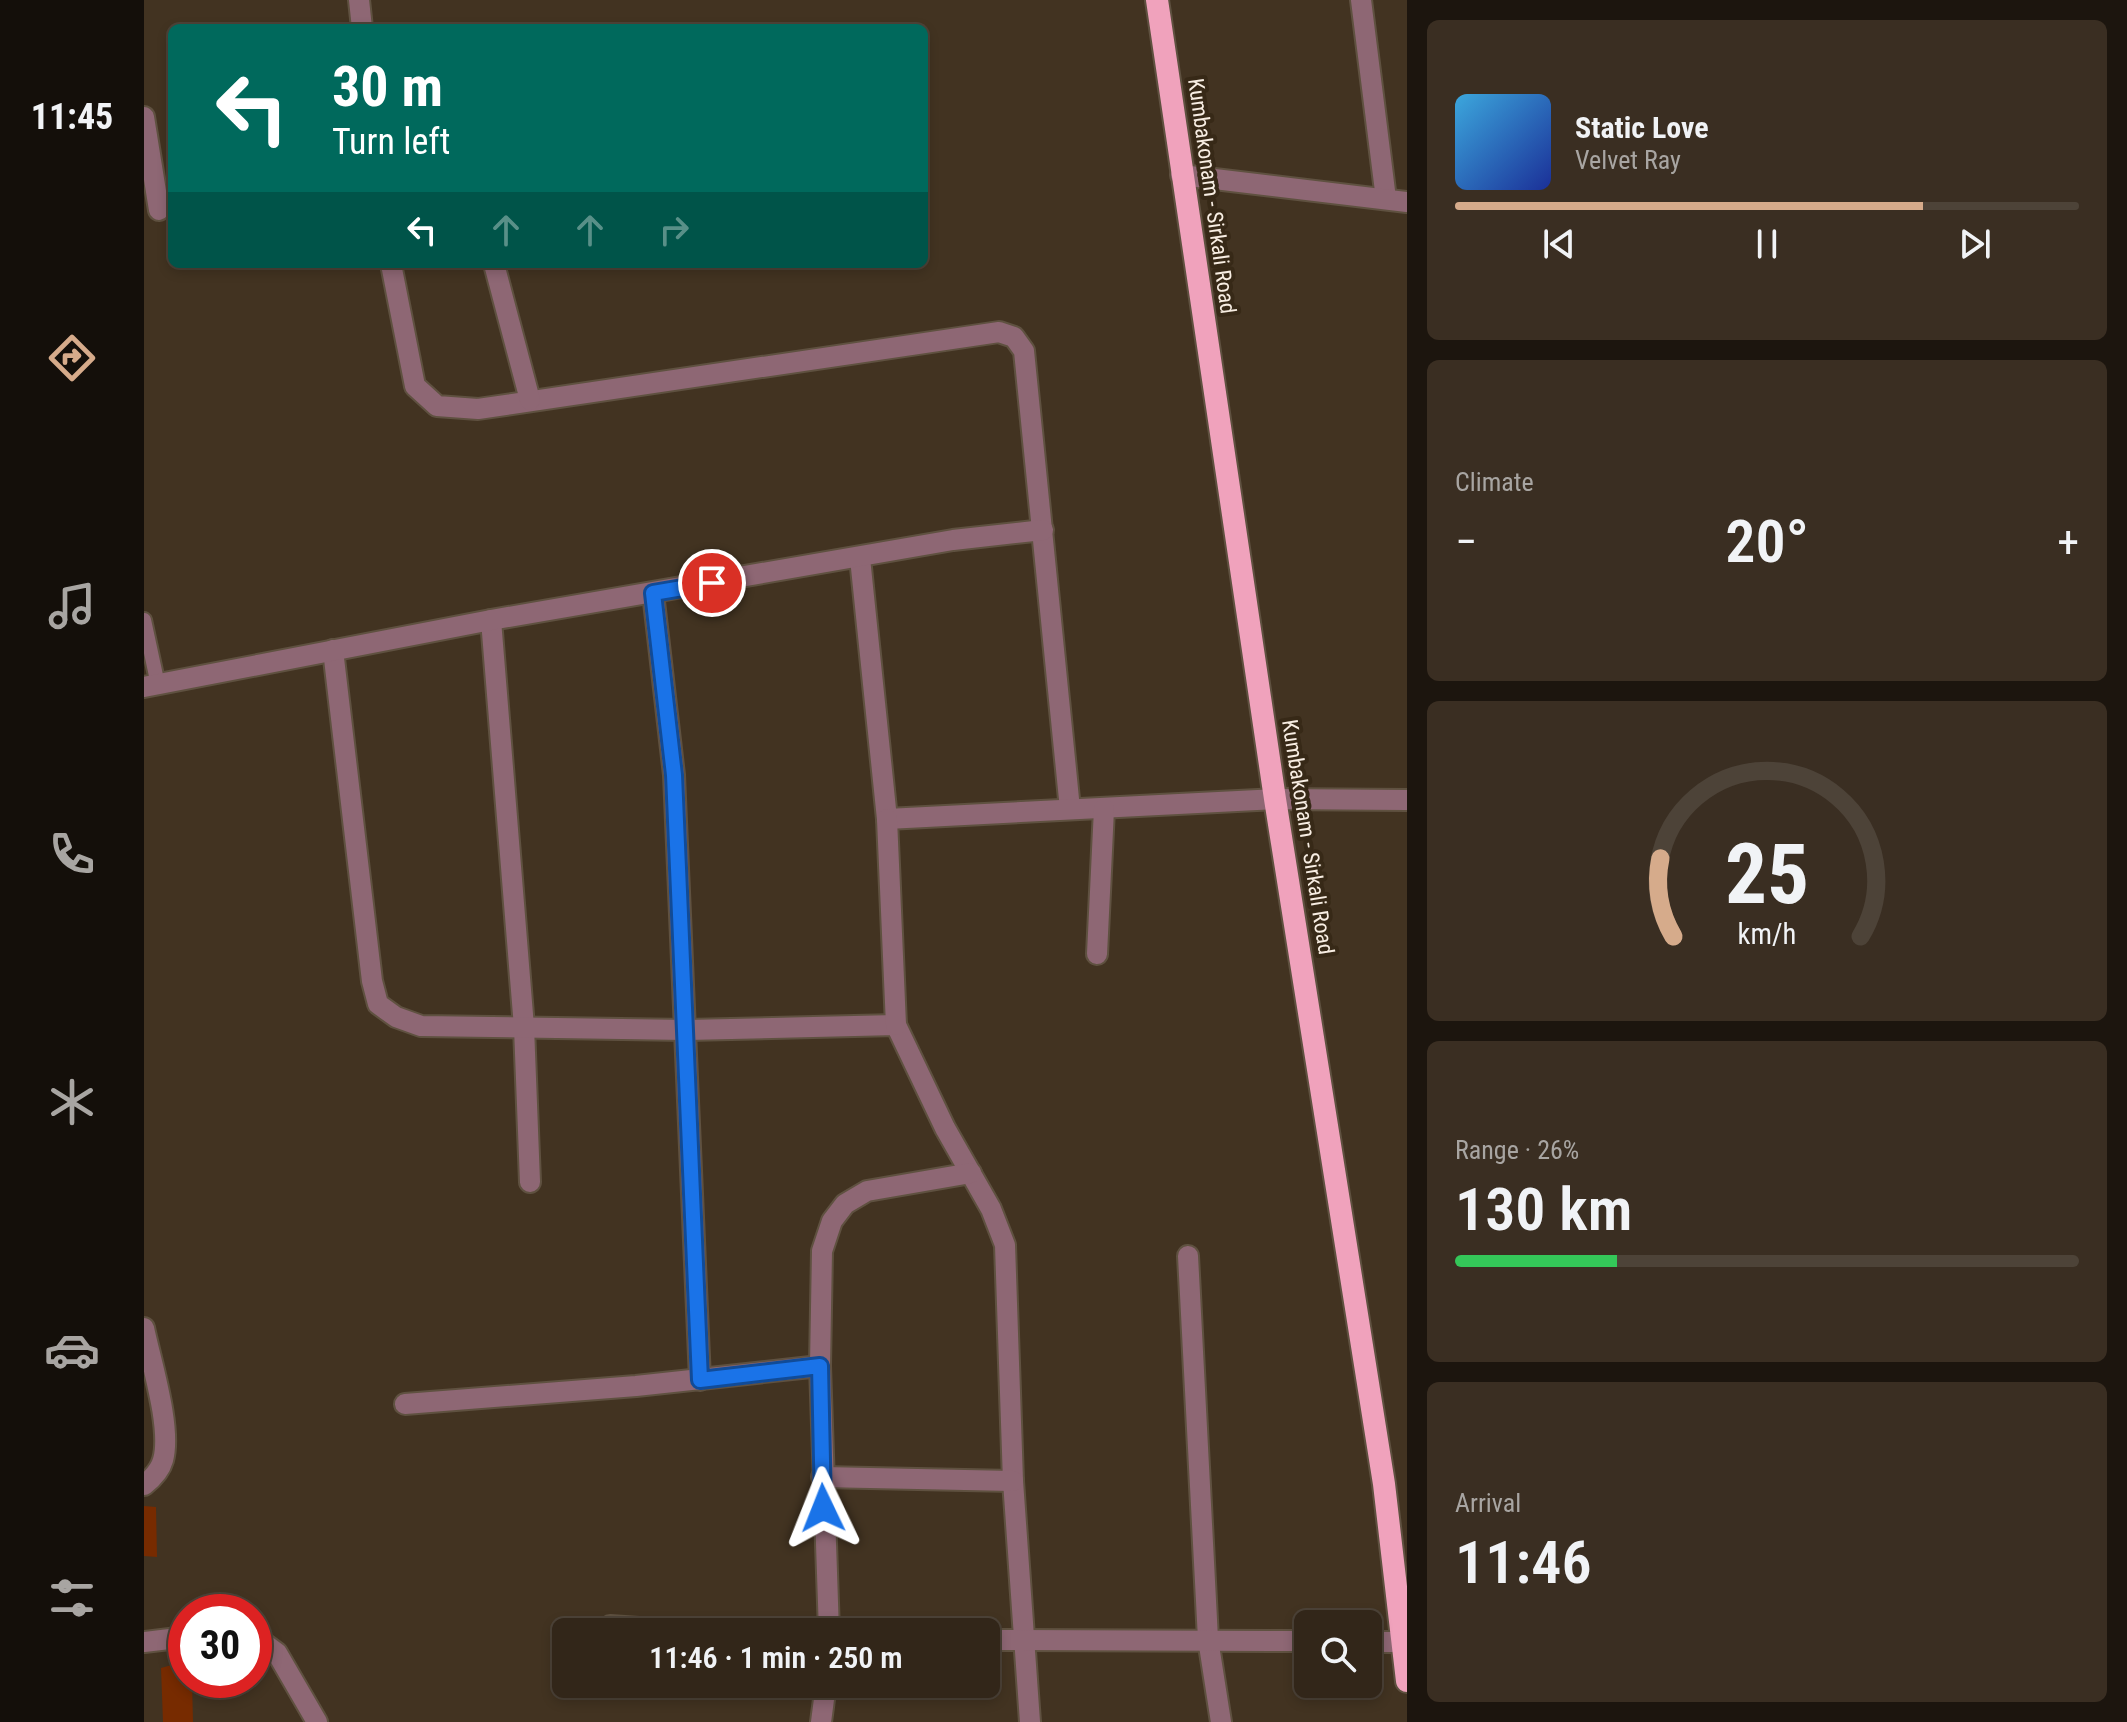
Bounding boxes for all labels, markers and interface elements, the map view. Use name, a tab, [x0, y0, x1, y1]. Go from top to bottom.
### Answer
text: 30 m	[332, 54, 443, 120]
icon: left	[200, 56, 304, 160]
street label: Kumbakonam - Sirkali Road	[1183, 77, 1241, 315]
text: 11:45	[31, 96, 113, 138]
text: Static Love	[1575, 110, 1709, 145]
text: Turn left	[332, 121, 450, 163]
text: Velvet Ray	[1575, 145, 1681, 175]
icon: left	[400, 208, 444, 252]
icon: ahead	[484, 208, 528, 252]
icon: ahead	[568, 208, 612, 252]
icon: right	[652, 208, 696, 252]
icon: previous	[1537, 222, 1581, 266]
icon: pause	[1745, 222, 1789, 266]
icon: next	[1953, 222, 1997, 266]
icon: directions	[44, 330, 100, 386]
text: Climate	[1455, 467, 1534, 497]
text: 20°	[1725, 506, 1809, 577]
text: −	[1455, 516, 1477, 568]
text: +	[2057, 516, 2079, 568]
pin	[678, 549, 746, 617]
icon: arrive	[690, 561, 734, 605]
icon: music	[44, 578, 100, 634]
street label: Kumbakonam - Sirkali Road	[1277, 718, 1339, 956]
icon: phone	[44, 826, 100, 882]
text: 25	[1725, 826, 1809, 923]
text: km/h	[1738, 917, 1796, 951]
icon: climate	[44, 1074, 100, 1130]
text: Range · 26%	[1455, 1135, 1579, 1165]
text: 130 km	[1455, 1174, 1632, 1245]
icon: car	[44, 1322, 100, 1378]
position arrow	[781, 1466, 865, 1550]
text: Arrival	[1455, 1488, 1521, 1518]
text: 11:46	[1455, 1527, 1592, 1598]
icon: filters	[44, 1570, 100, 1626]
speed limit sign: 30	[168, 1594, 272, 1698]
map controls	[1294, 1610, 1382, 1698]
button: search	[1294, 1610, 1382, 1698]
text: 11:46 · 1 min · 250 m	[649, 1640, 903, 1675]

